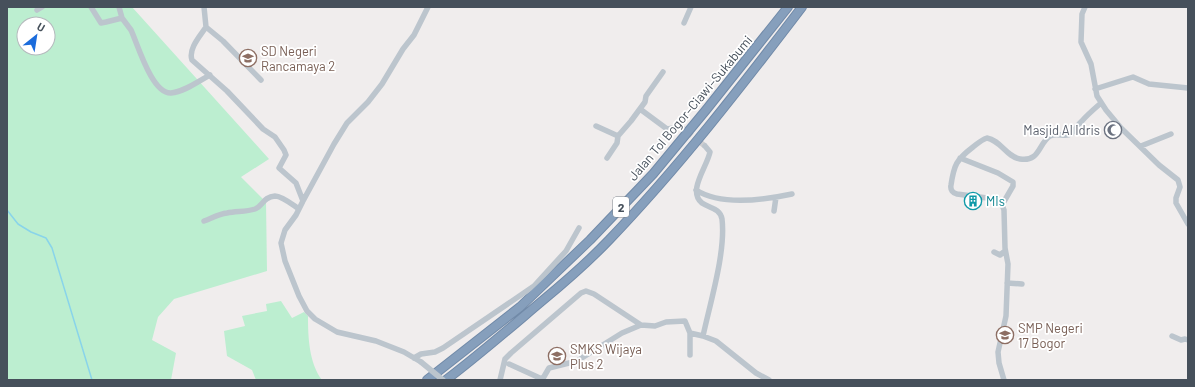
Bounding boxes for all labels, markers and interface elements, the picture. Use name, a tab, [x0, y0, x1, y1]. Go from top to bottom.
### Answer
north arrow	[16, 16, 56, 56]
text: U	[35, 20, 48, 34]
street label: Jalan Tol Bogor–Ciawi–Sukabumi	[625, 32, 755, 184]
place label: SD Negeri Rancamaya 2	[261, 43, 335, 74]
school or university icon: SD Negeri Rancamaya 2	[238, 48, 258, 68]
mosque icon: Masjid Al Idris	[1103, 120, 1123, 140]
place label: Masjid Al Idris	[1023, 122, 1100, 138]
building icon: MIs	[963, 191, 983, 211]
place label: MIs	[986, 193, 1005, 209]
road number: 2	[613, 197, 629, 217]
place label: SMP Negeri 17 Bogor	[1018, 320, 1083, 351]
school or university icon: SMP Negeri 17 Bogor	[995, 325, 1015, 345]
place label: SMKS Wijaya Plus 2	[570, 341, 642, 372]
school or university icon: SMKS Wijaya Plus 2	[547, 346, 567, 366]

